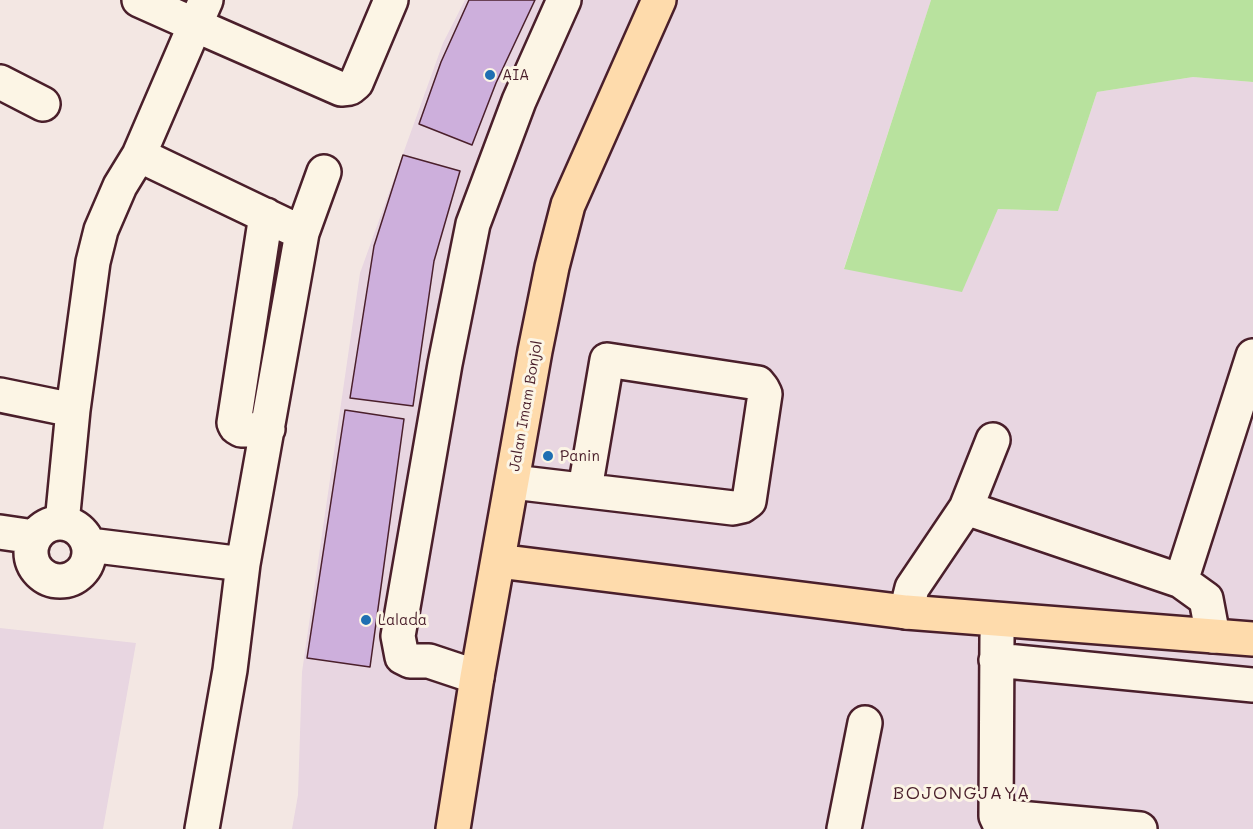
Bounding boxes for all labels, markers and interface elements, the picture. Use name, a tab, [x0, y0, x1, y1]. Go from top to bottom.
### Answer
place label: AIA	[502, 66, 529, 84]
marker: AIA	[483, 68, 497, 82]
street label: Jalan Imam Bonjol	[506, 339, 546, 473]
place label: Panin	[560, 447, 600, 465]
marker: Panin	[541, 449, 555, 463]
place label: Lalada	[378, 611, 427, 629]
marker: Lalada	[359, 613, 373, 627]
district label: BOJONGJAYA	[893, 782, 1031, 804]

